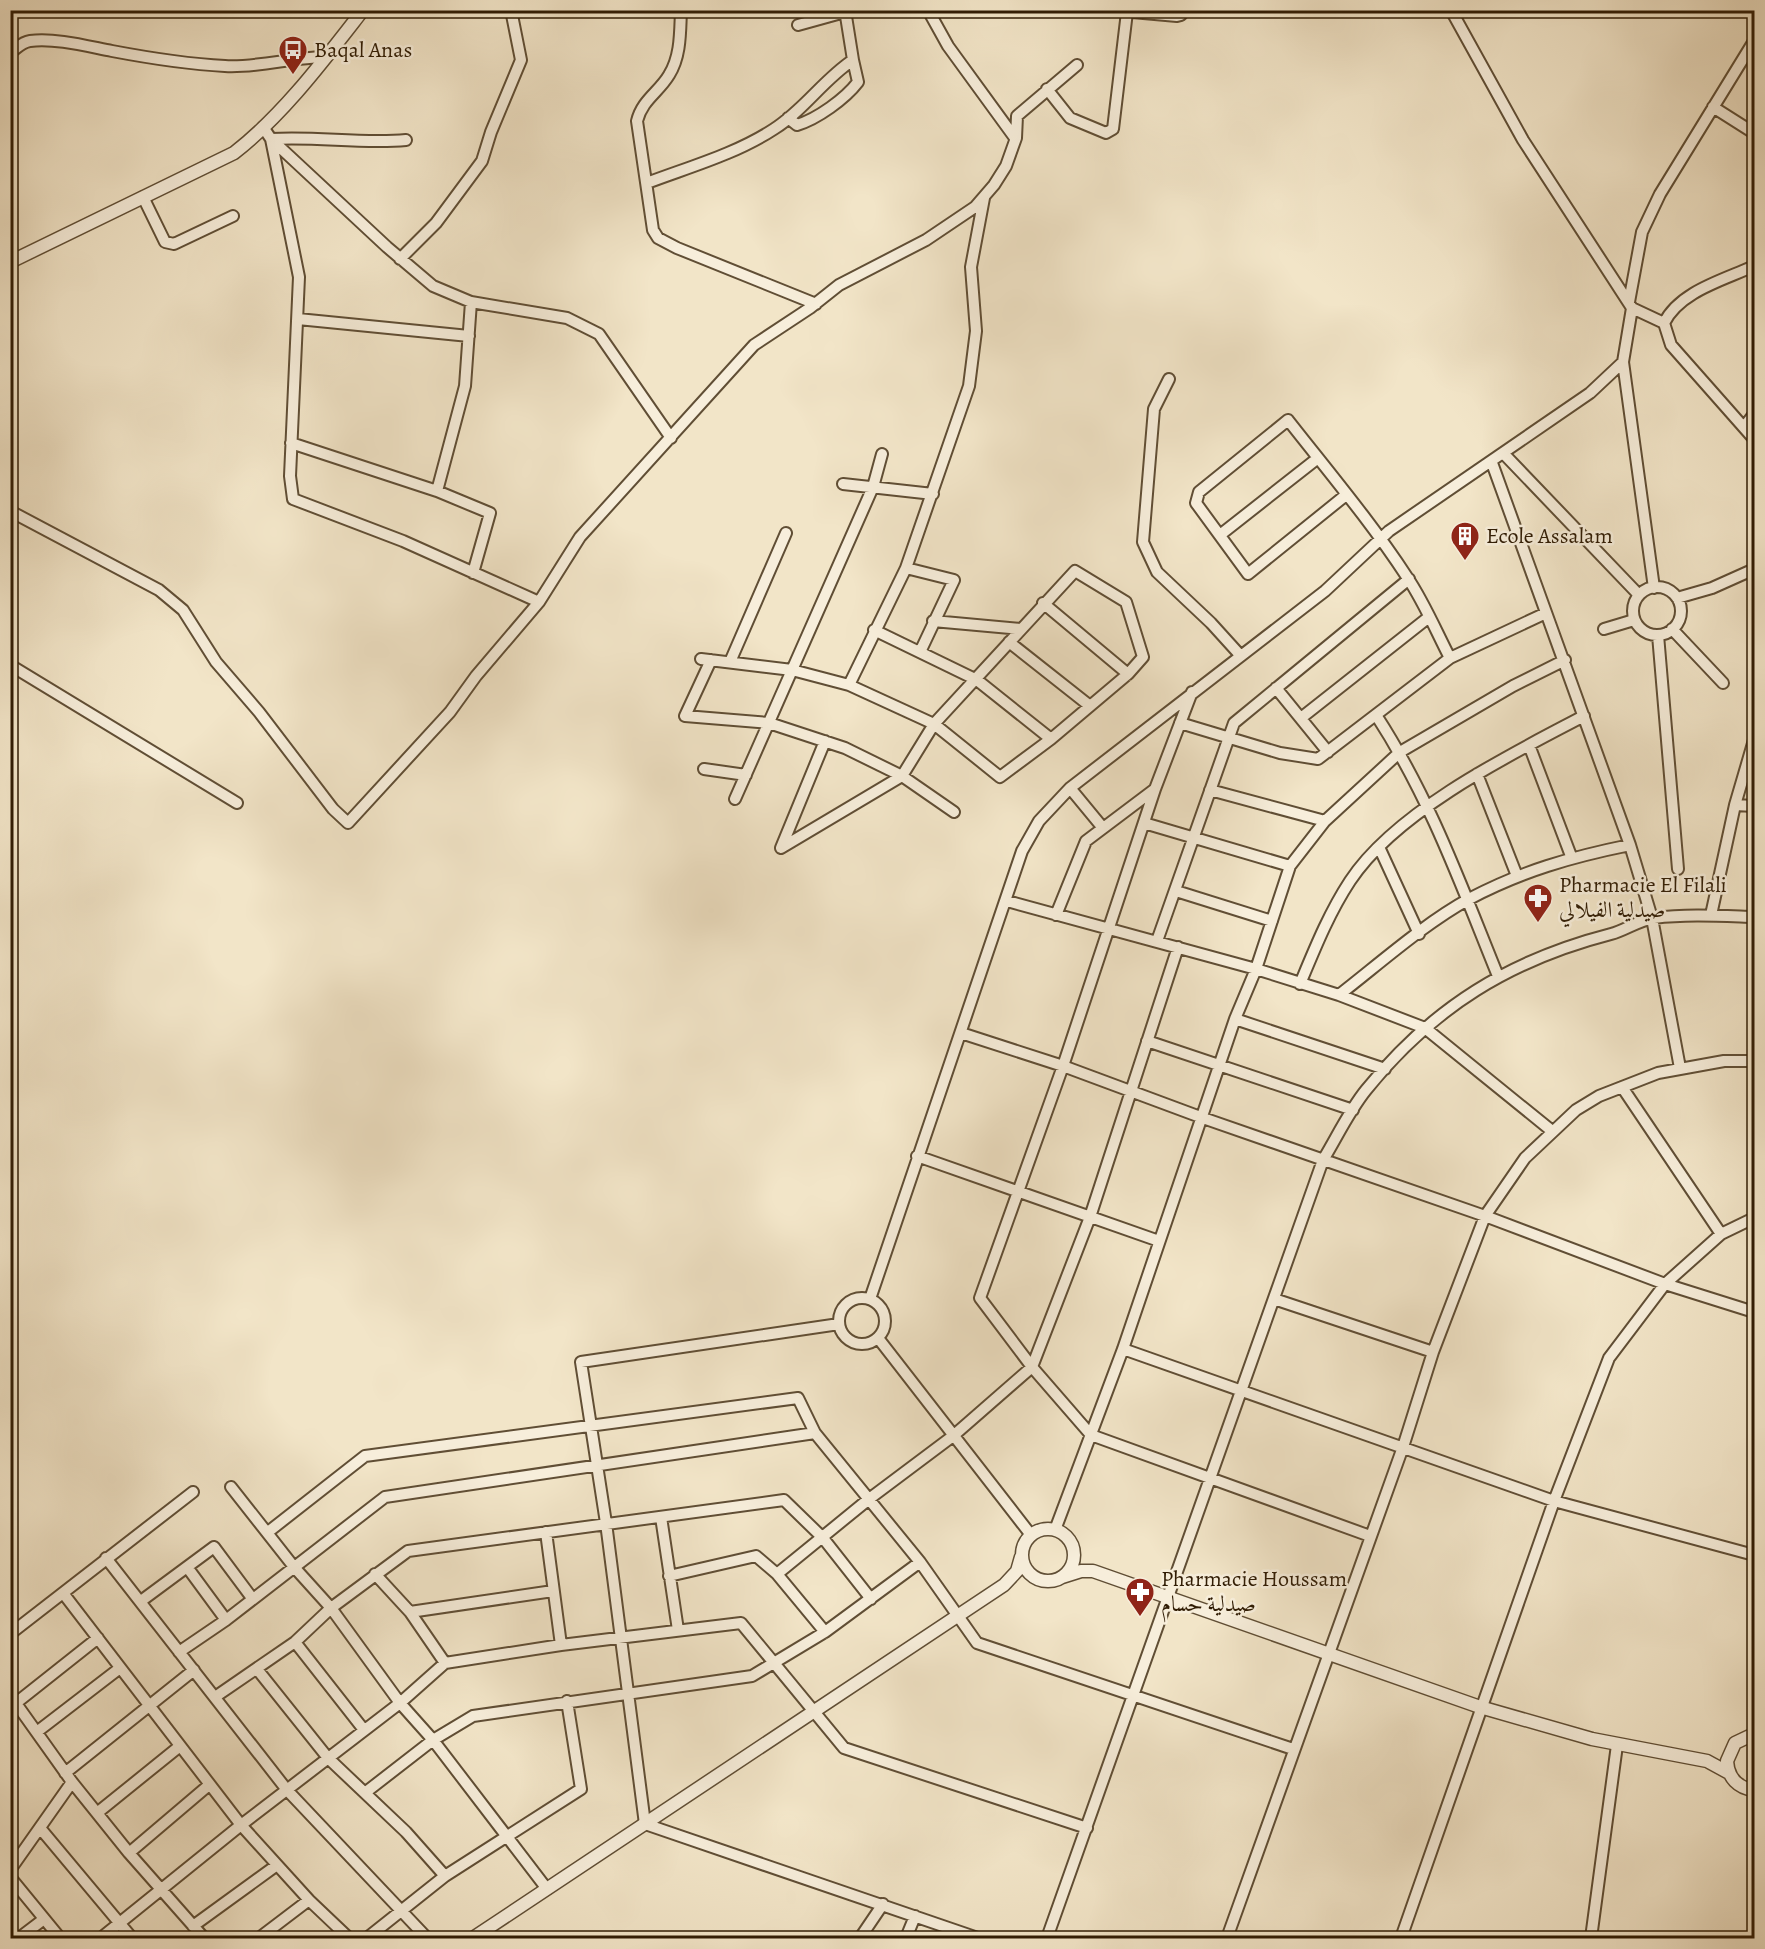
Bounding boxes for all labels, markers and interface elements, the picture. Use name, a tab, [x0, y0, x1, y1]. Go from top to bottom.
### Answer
bus stop icon: Baqal Anas	[277, 34, 309, 76]
place label: Baqal Anas	[314, 35, 412, 65]
building icon: Ecole Assalam	[1449, 520, 1481, 562]
place label: Ecole Assalam	[1486, 521, 1613, 551]
place label: Pharmacie El Filali صيدلية الفيلالي	[1559, 870, 1727, 928]
pharmacy icon: Pharmacie El Filali صيدلية الفيلالي	[1522, 882, 1554, 924]
place label: Pharmacie Houssam صيدلية حسام	[1161, 1564, 1347, 1623]
pharmacy icon: Pharmacie Houssam صيدلية حسام	[1124, 1576, 1156, 1618]

